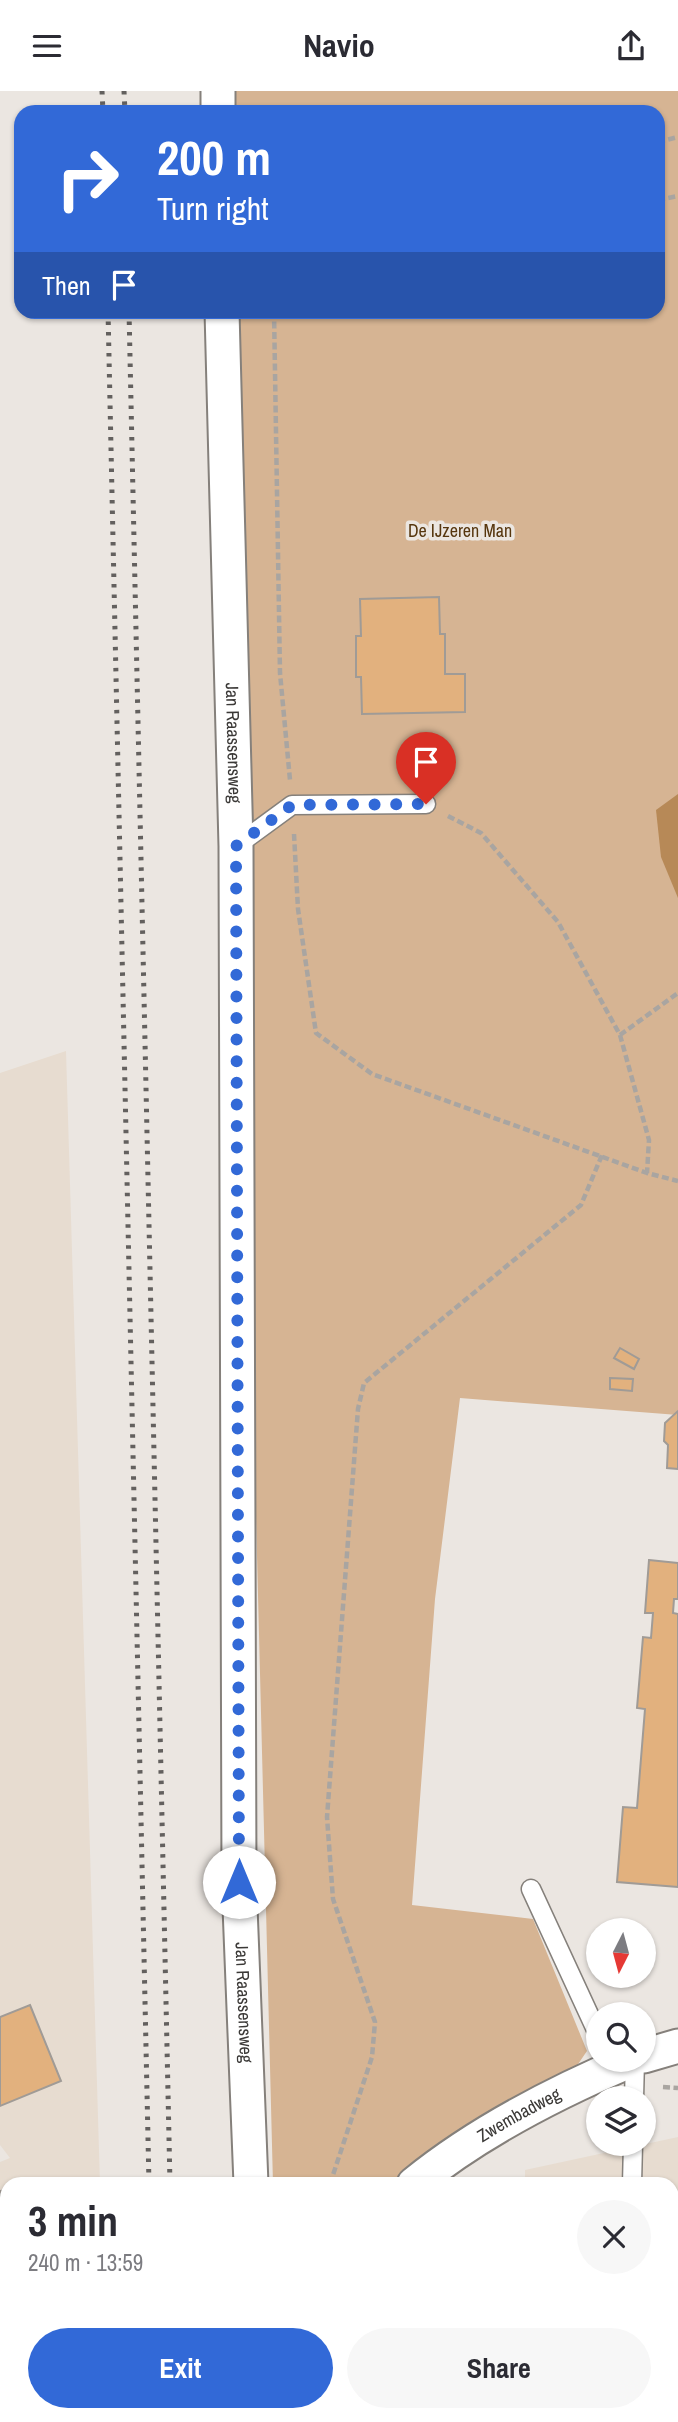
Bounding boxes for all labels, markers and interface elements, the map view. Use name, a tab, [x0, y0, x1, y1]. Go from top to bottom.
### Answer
text: Navio	[303, 24, 375, 67]
icon: menu	[28, 27, 66, 65]
icon: share	[612, 27, 650, 65]
text: 200 m	[157, 124, 271, 190]
icon: right	[42, 133, 133, 224]
text: Turn right	[157, 187, 269, 230]
icon: arrive	[105, 266, 143, 304]
text: Then	[42, 268, 91, 303]
park label: De IJzeren Man	[408, 518, 512, 543]
street label: Jan Raassensweg	[220, 682, 248, 804]
pin	[396, 732, 456, 804]
icon: arrive	[407, 743, 445, 781]
position arrow	[202, 1845, 276, 1919]
north arrow	[586, 1918, 656, 1988]
map controls	[586, 1918, 656, 2156]
street label: Jan Raassensweg	[229, 1942, 259, 2064]
button: search	[586, 2002, 656, 2072]
street label: Zwembadweg	[472, 2081, 566, 2148]
button: layers	[586, 2086, 656, 2156]
text: 3 min	[28, 2193, 118, 2249]
button: close	[577, 2200, 651, 2274]
text: 240 m · 13:59	[28, 2247, 143, 2278]
button: Exit	[28, 2328, 333, 2408]
button: Share	[347, 2328, 651, 2408]

